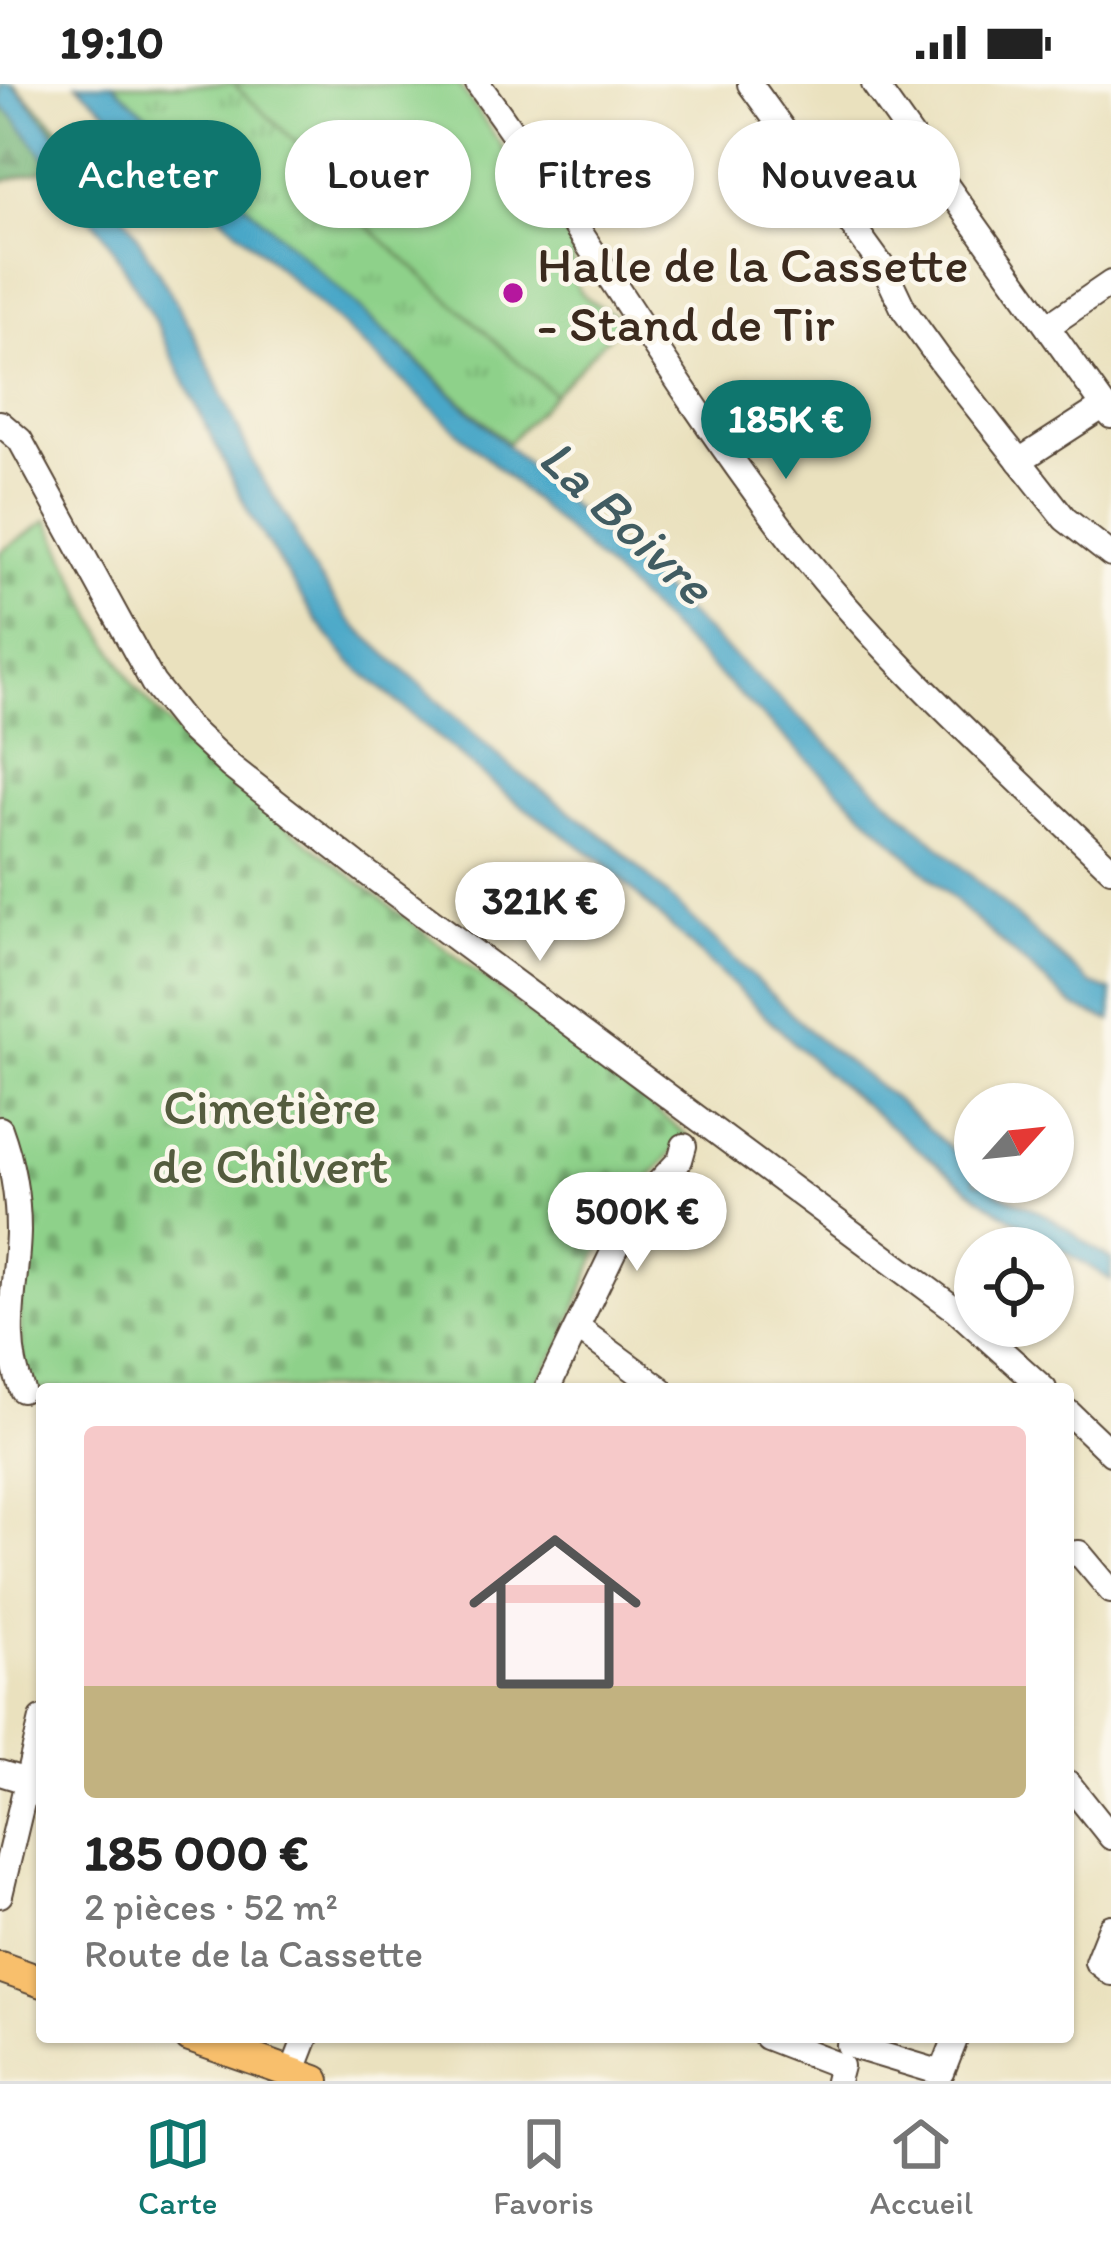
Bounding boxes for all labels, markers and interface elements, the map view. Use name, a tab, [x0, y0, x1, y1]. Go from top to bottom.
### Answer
text: 19:10	[60, 15, 164, 69]
chip: Acheter	[36, 120, 261, 228]
chip: Louer	[285, 120, 471, 228]
chip: Filtres	[495, 120, 694, 228]
chip: Nouveau	[718, 120, 960, 228]
place label: Halle de la Cassette - Stand de Tir	[537, 234, 968, 354]
marker: Halle de la Cassette - Stand de Tir	[500, 280, 526, 306]
pin: 185K €	[688, 380, 884, 482]
text: 185K €	[728, 395, 844, 442]
water label: La Boivre	[526, 425, 729, 620]
pin: 321K €	[442, 862, 638, 964]
text: 321K €	[482, 877, 598, 924]
park label: Cimetière de Chilvert	[152, 1076, 388, 1196]
north arrow	[954, 1083, 1074, 1203]
map controls	[954, 1083, 1074, 1347]
pin: 500K €	[539, 1172, 735, 1274]
text: 500K €	[575, 1187, 699, 1234]
button: locate	[954, 1227, 1074, 1347]
icon: home	[447, 1504, 663, 1720]
text: 185 000 €	[84, 1822, 309, 1883]
text: 2 pièces · 52 m²	[84, 1883, 338, 1930]
text: Route de la Cassette	[84, 1930, 423, 1977]
tab: Carte	[138, 2111, 217, 2222]
tab: Favoris	[493, 2111, 594, 2222]
tab: Accueil	[870, 2111, 973, 2222]

